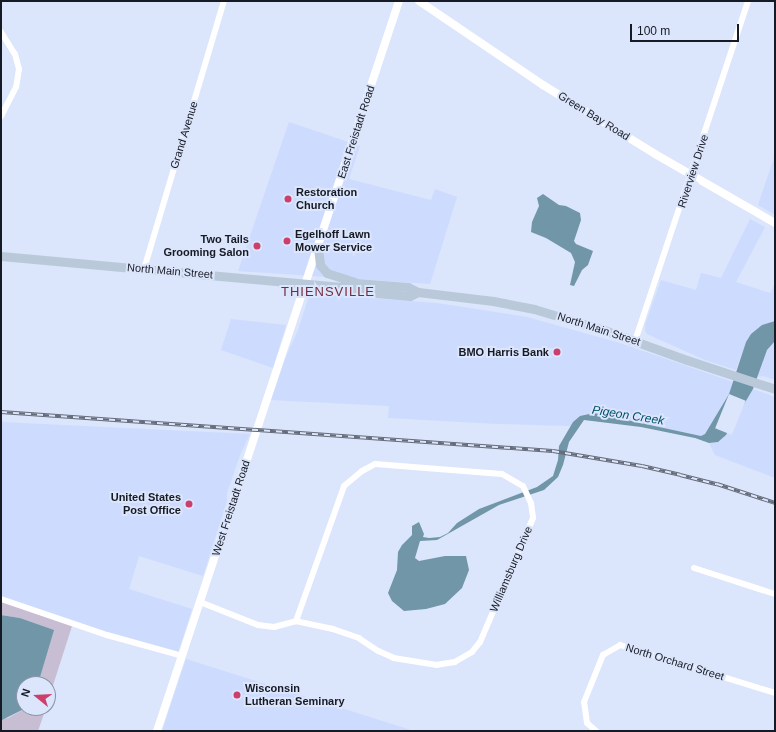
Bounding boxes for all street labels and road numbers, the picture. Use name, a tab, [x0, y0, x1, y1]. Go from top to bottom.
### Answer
street label: East Freistadt Road	[335, 84, 377, 180]
street label: Green Bay Road	[556, 89, 632, 143]
street label: Grand Avenue	[167, 99, 201, 171]
street label: Riverview Drive	[675, 133, 711, 209]
street label: North Main Street	[126, 261, 214, 281]
street label: North Main Street	[556, 309, 642, 349]
street label: West Freistadt Road	[209, 458, 253, 558]
street label: Williamsburg Drive	[487, 524, 535, 614]
street label: North Orchard Street	[624, 641, 726, 683]

